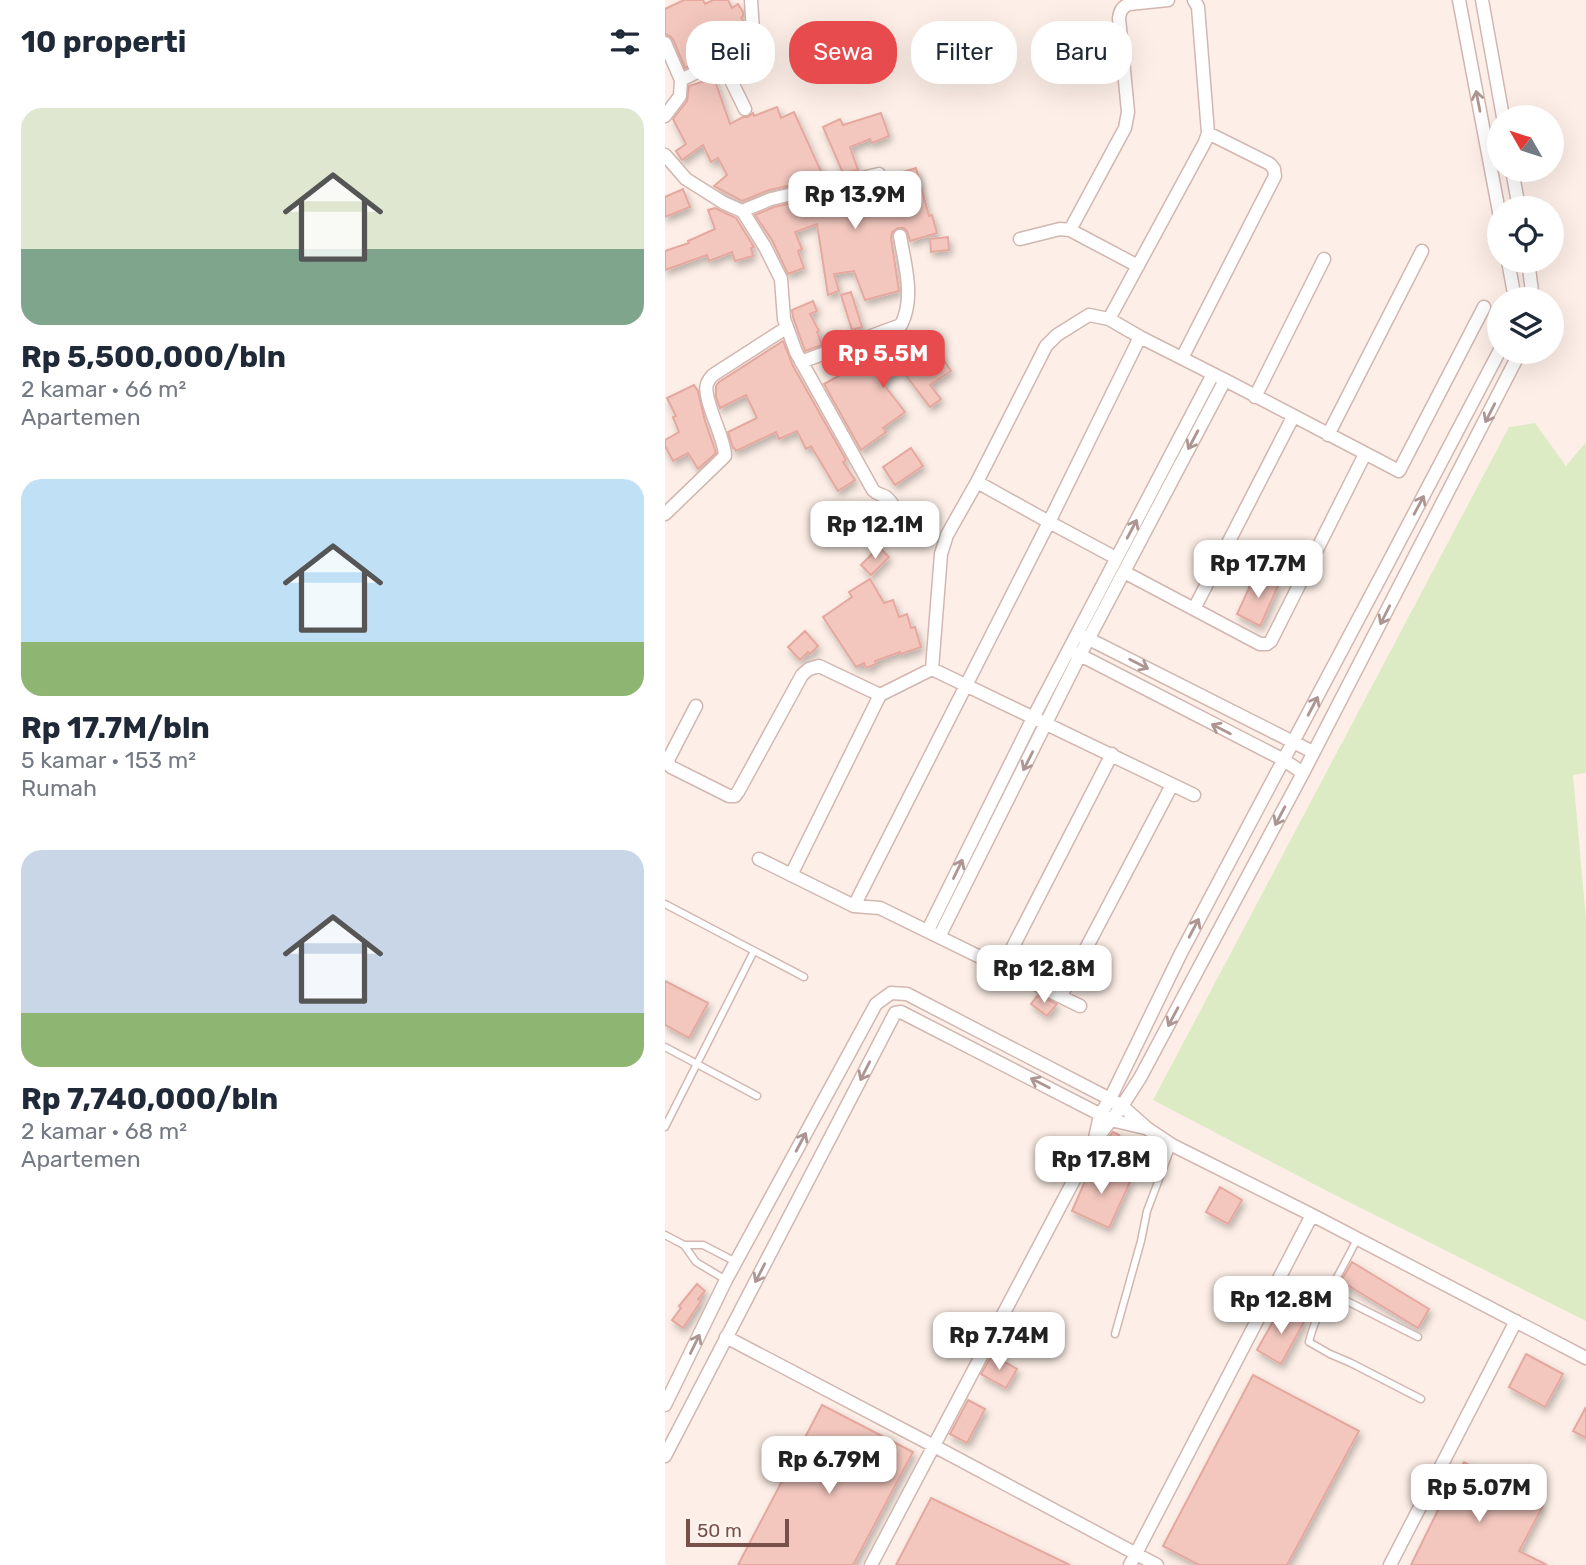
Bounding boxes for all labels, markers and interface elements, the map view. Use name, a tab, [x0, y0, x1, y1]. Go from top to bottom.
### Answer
chip: Beli	[686, 21, 775, 84]
chip: Sewa	[789, 21, 897, 84]
chip: Filter	[911, 21, 1017, 84]
chip: Baru	[1031, 21, 1132, 84]
icon: filters	[606, 23, 644, 61]
text: 10 properti	[21, 24, 186, 60]
one-way arrow	[1471, 90, 1484, 113]
north arrow	[1487, 105, 1565, 182]
map controls	[1487, 105, 1564, 364]
icon: home	[270, 154, 396, 280]
pin: Rp 13.9M	[783, 172, 927, 231]
text: Rp 13.9M	[804, 180, 906, 208]
button: locate	[1487, 196, 1564, 273]
button: layers	[1487, 287, 1564, 364]
pin: Rp 5.5M	[818, 330, 948, 390]
text: Rp 5,500,000/bln	[21, 339, 286, 375]
text: Rp 5.5M	[838, 339, 928, 367]
text: 2 kamar · 66 m²	[21, 375, 186, 403]
one-way arrow	[1483, 402, 1496, 423]
text: Apartemen	[21, 403, 141, 431]
one-way arrow	[1186, 429, 1200, 450]
one-way arrow	[1412, 495, 1426, 515]
pin: Rp 12.1M	[803, 502, 947, 561]
text: Rp 12.1M	[826, 510, 924, 538]
one-way arrow	[1126, 519, 1139, 540]
icon: home	[270, 525, 396, 651]
pin: Rp 17.7M	[1186, 540, 1330, 600]
text: Rp 17.7M	[1210, 549, 1306, 577]
one-way arrow	[1378, 604, 1392, 624]
one-way arrow	[1128, 658, 1149, 672]
one-way arrow	[1306, 696, 1320, 717]
text: Rp 17.7M/bln	[21, 710, 210, 746]
one-way arrow	[1212, 721, 1232, 735]
text: 5 kamar · 153 m²	[21, 746, 196, 774]
one-way arrow	[1020, 750, 1034, 770]
text: Rumah	[21, 774, 97, 802]
one-way arrow	[1272, 805, 1286, 826]
one-way arrow	[952, 859, 965, 880]
icon: home	[270, 896, 396, 1022]
one-way arrow	[1188, 918, 1201, 939]
pin: Rp 12.8M	[972, 946, 1116, 1005]
text: Rp 12.8M	[993, 954, 1095, 982]
one-way arrow	[1166, 1006, 1179, 1027]
one-way arrow	[857, 1060, 871, 1081]
one-way arrow	[1030, 1076, 1050, 1090]
text: Rp 7,740,000/bln	[21, 1081, 278, 1117]
text: 2 kamar · 68 m²	[21, 1117, 187, 1145]
one-way arrow	[794, 1133, 808, 1153]
pin: Rp 17.8M	[1029, 1136, 1173, 1196]
text: Apartemen	[21, 1145, 141, 1173]
text: Rp 17.8M	[1051, 1145, 1151, 1173]
one-way arrow	[752, 1262, 766, 1283]
pin: Rp 12.8M	[1209, 1276, 1353, 1336]
text: Rp 12.8M	[1230, 1285, 1332, 1313]
pin: Rp 7.74M	[927, 1312, 1071, 1372]
text: Rp 7.74M	[949, 1321, 1049, 1349]
one-way arrow	[689, 1334, 702, 1355]
pin: Rp 6.79M	[757, 1436, 901, 1496]
text: Rp 6.79M	[777, 1445, 881, 1473]
pin: Rp 5.07M	[1407, 1464, 1551, 1524]
text: Rp 5.07M	[1427, 1473, 1531, 1501]
scale bar	[686, 1516, 789, 1548]
text: 50 m	[697, 1519, 742, 1542]

